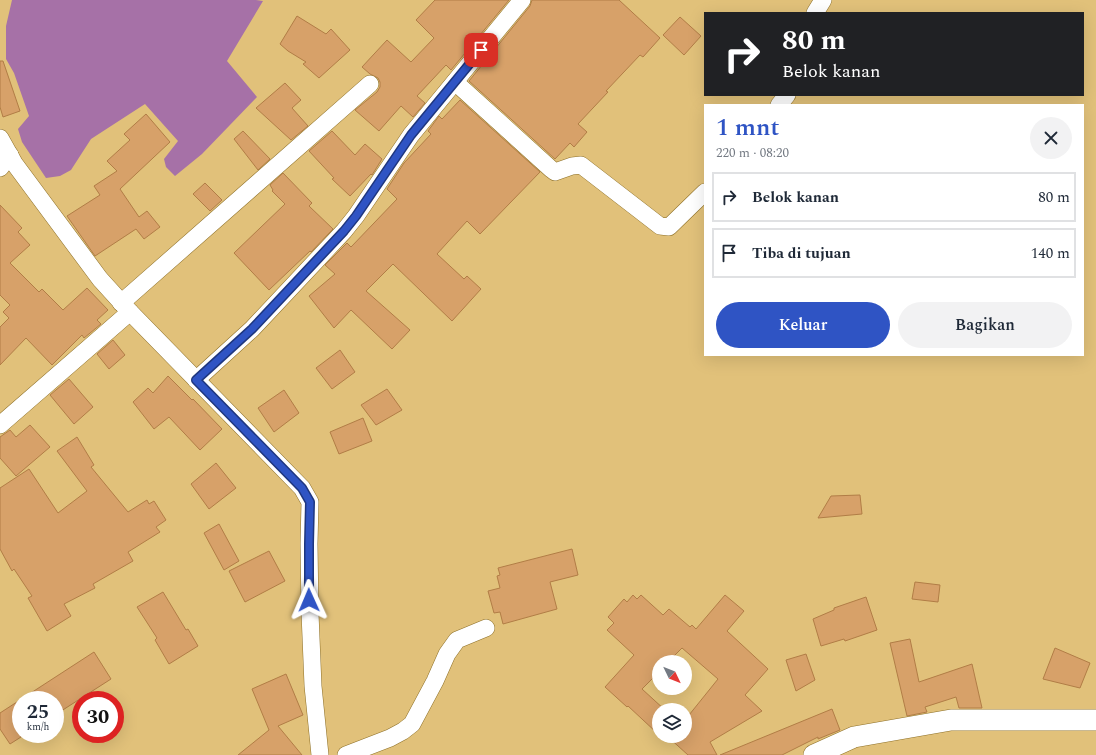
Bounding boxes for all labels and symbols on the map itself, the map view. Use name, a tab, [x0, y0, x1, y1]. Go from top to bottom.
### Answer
pin	[464, 33, 498, 67]
position arrow	[288, 579, 330, 621]
north arrow	[652, 655, 692, 695]
speed limit sign: 30	[72, 691, 124, 743]

